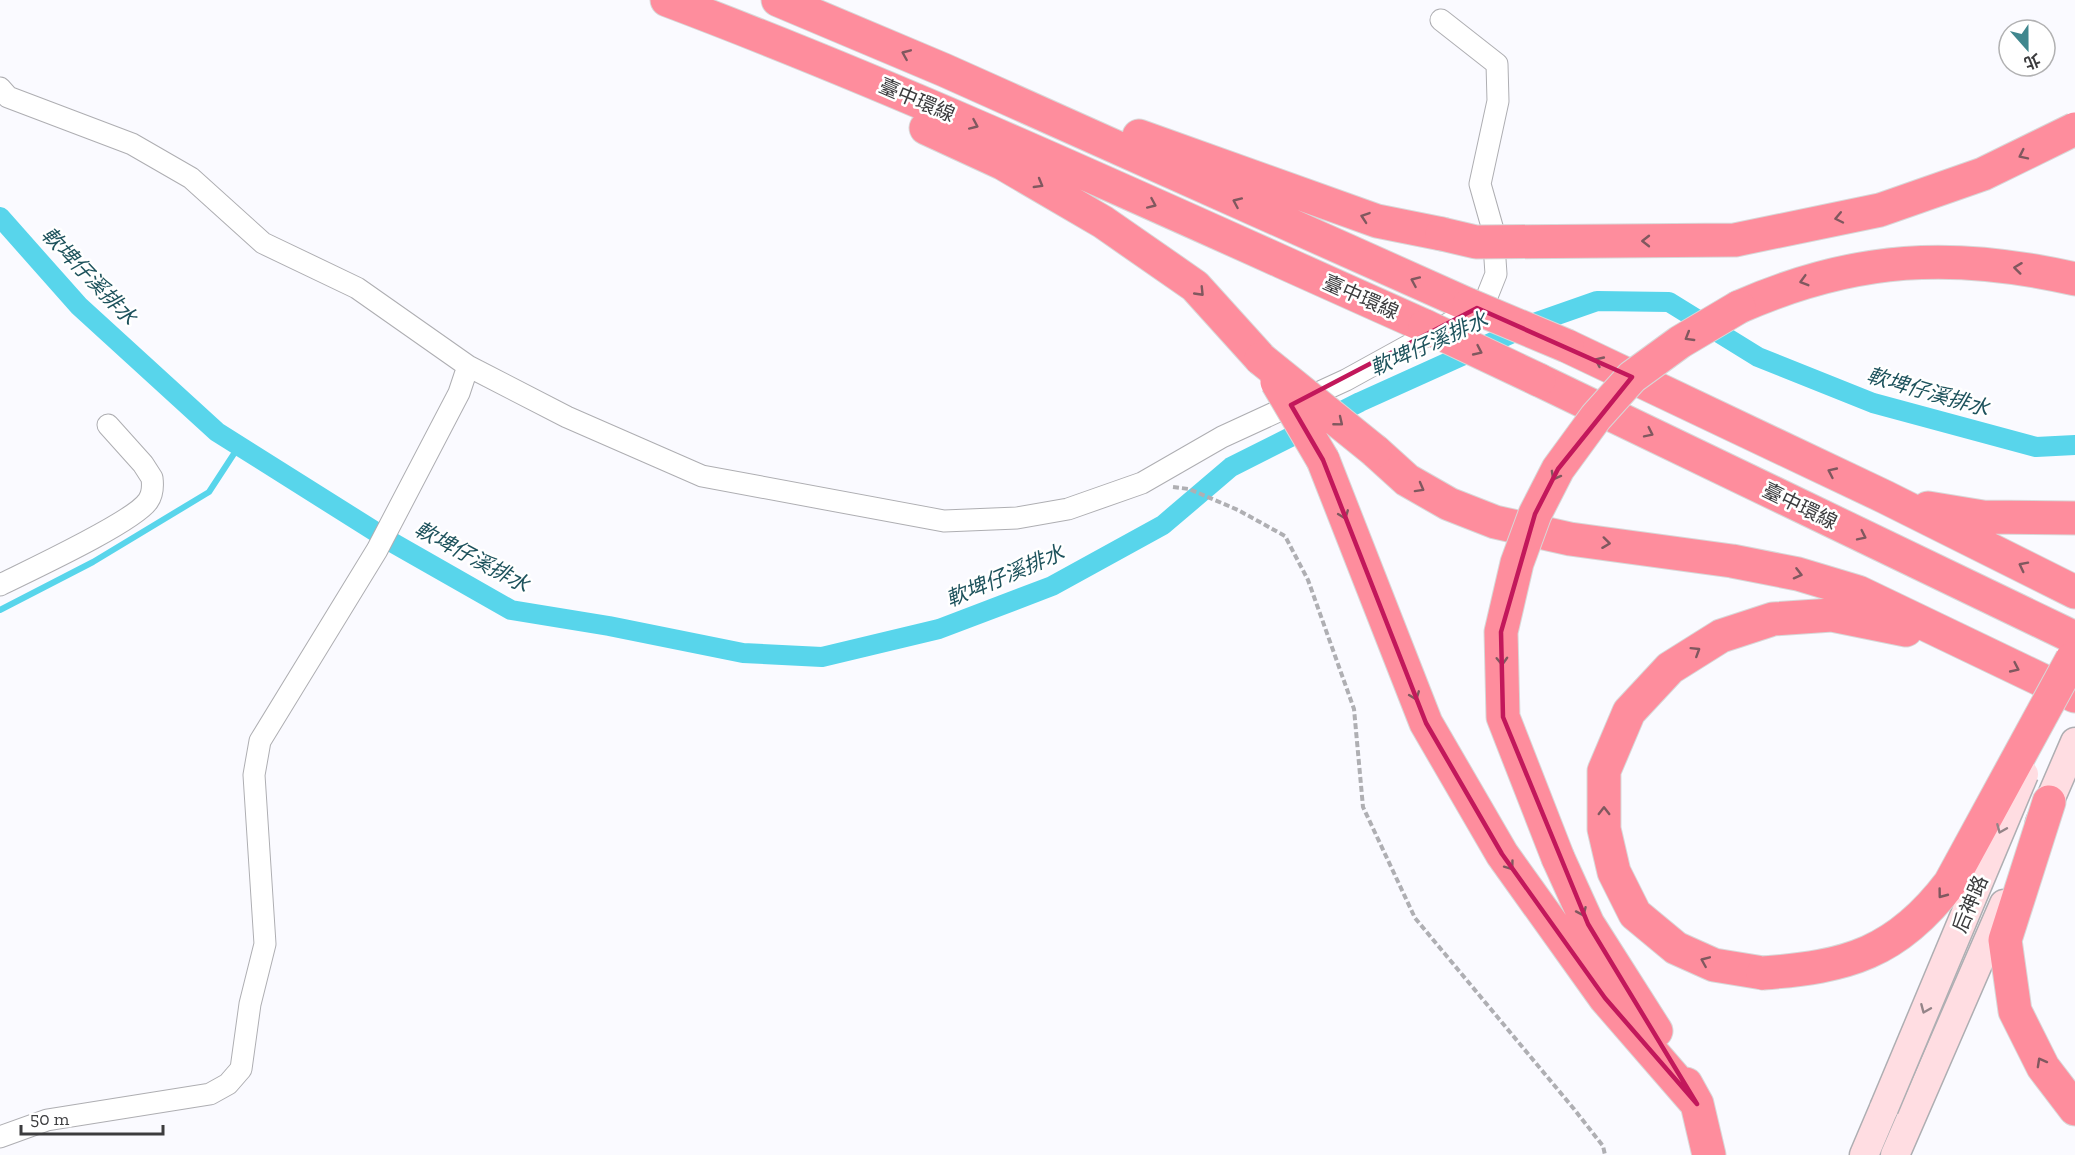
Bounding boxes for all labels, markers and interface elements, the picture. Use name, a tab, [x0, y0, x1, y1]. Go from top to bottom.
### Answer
north arrow	[1997, 18, 2057, 78]
one-way arrow	[901, 49, 912, 61]
text: 北	[2021, 50, 2043, 73]
street label: 臺中環線	[875, 73, 959, 127]
one-way arrow	[968, 118, 979, 130]
one-way arrow	[2018, 148, 2029, 160]
one-way arrow	[1033, 177, 1043, 188]
one-way arrow	[1146, 197, 1157, 209]
one-way arrow	[1232, 197, 1243, 209]
one-way arrow	[1834, 211, 1844, 224]
one-way arrow	[1360, 212, 1371, 224]
water label: 軟埤仔溪排水	[37, 222, 143, 330]
one-way arrow	[1642, 234, 1651, 247]
one-way arrow	[2013, 263, 2022, 275]
street label: 臺中環線	[1320, 270, 1402, 324]
one-way arrow	[1799, 274, 1810, 286]
one-way arrow	[1410, 276, 1421, 288]
one-way arrow	[1193, 285, 1204, 296]
water label: 軟埤仔溪排水	[1366, 306, 1492, 381]
one-way arrow	[1685, 330, 1695, 341]
one-way arrow	[1471, 343, 1482, 355]
one-way arrow	[1594, 357, 1605, 369]
water label: 軟埤仔溪排水	[1864, 362, 1993, 421]
one-way arrow	[1332, 414, 1343, 425]
one-way arrow	[1642, 426, 1653, 438]
one-way arrow	[1827, 467, 1838, 479]
one-way arrow	[1551, 470, 1562, 480]
street label: 臺中環線	[1759, 478, 1841, 534]
one-way arrow	[1414, 480, 1425, 492]
one-way arrow	[1337, 508, 1349, 519]
water label: 軟埤仔溪排水	[411, 516, 535, 598]
one-way arrow	[1856, 529, 1867, 541]
one-way arrow	[1601, 536, 1610, 549]
water label: 軟埤仔溪排水	[942, 539, 1069, 612]
one-way arrow	[2018, 562, 2029, 574]
one-way arrow	[1793, 567, 1803, 580]
one-way arrow	[1690, 647, 1700, 659]
one-way arrow	[1495, 656, 1508, 665]
one-way arrow	[2008, 660, 2019, 672]
one-way arrow	[1408, 690, 1420, 701]
one-way arrow	[1598, 806, 1610, 815]
one-way arrow	[1996, 823, 2008, 834]
one-way arrow	[1503, 859, 1514, 870]
street label: 后神路	[1947, 872, 1993, 936]
one-way arrow	[1938, 887, 1949, 898]
one-way arrow	[1575, 905, 1587, 916]
one-way arrow	[1701, 956, 1712, 968]
one-way arrow	[1920, 1003, 1932, 1014]
one-way arrow	[2037, 1058, 2048, 1068]
scale bar	[21, 1098, 164, 1136]
text: 50 m	[30, 1108, 70, 1130]

